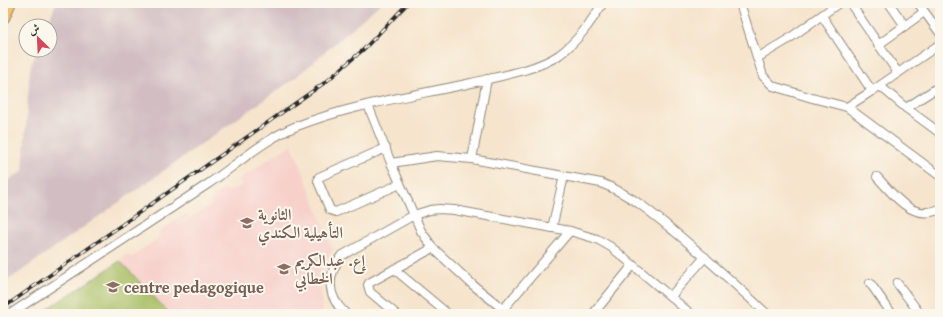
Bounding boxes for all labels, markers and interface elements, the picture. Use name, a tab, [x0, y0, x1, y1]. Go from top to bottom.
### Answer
north arrow	[18, 18, 58, 58]
text: ش	[26, 19, 42, 38]
place label: الثانوية التأهيلية الكندي	[258, 202, 343, 246]
school or university icon: الثانوية التأهيلية الكندي	[239, 215, 255, 231]
place label: إع. عبدالكريم الخطابي	[294, 248, 366, 292]
school or university icon: إع. عبدالكريم الخطابي	[276, 261, 292, 277]
place label: centre pedagogique	[124, 275, 264, 299]
school or university icon: centre pedagogique	[105, 279, 121, 295]

